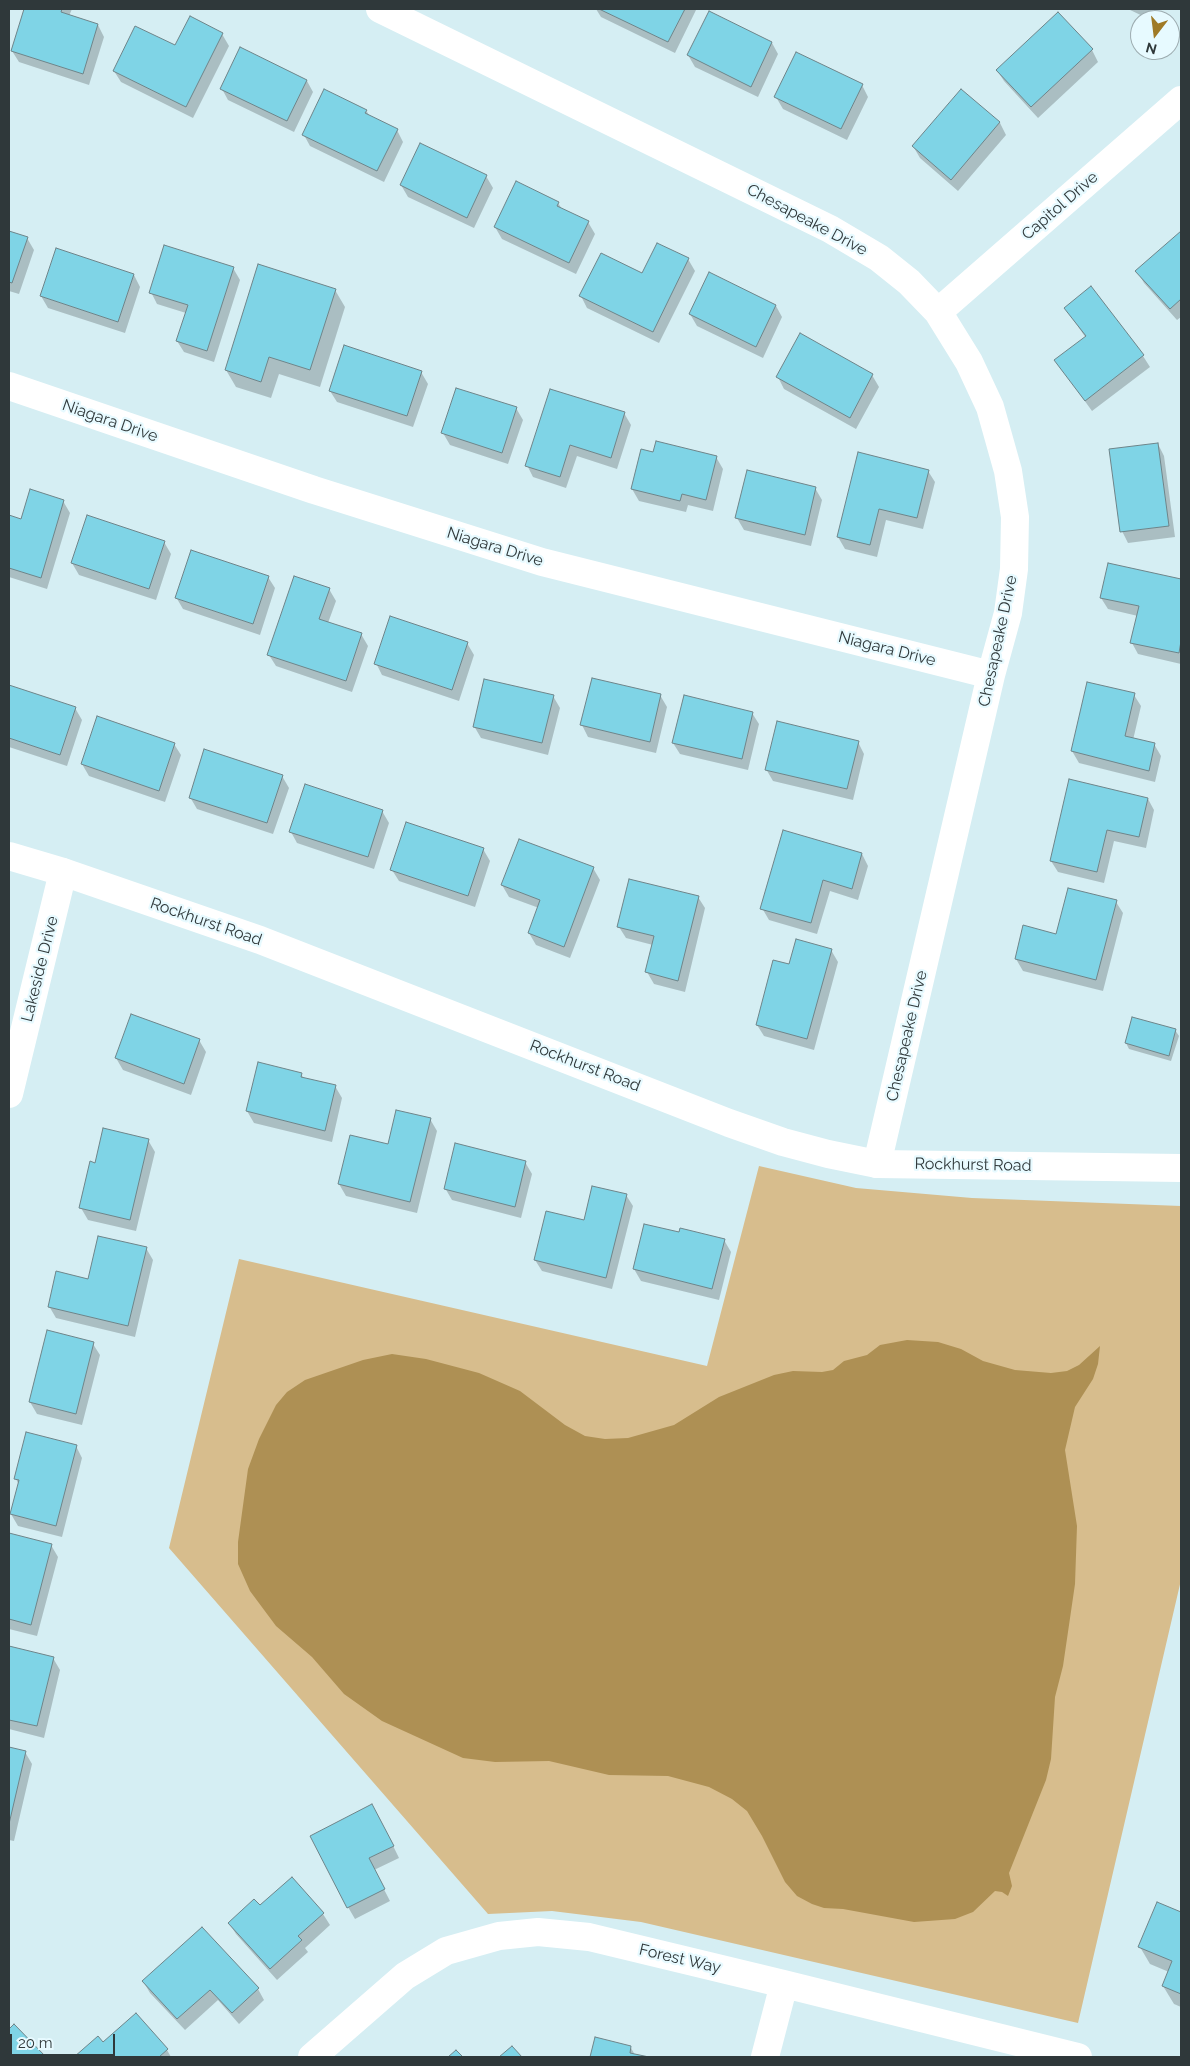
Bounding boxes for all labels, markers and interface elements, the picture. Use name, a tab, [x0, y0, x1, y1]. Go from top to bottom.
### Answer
north arrow	[1130, 10, 1180, 60]
text: N	[1144, 39, 1159, 58]
street label: Capitol Drive	[1018, 168, 1102, 244]
street label: Chesapeake Drive	[743, 180, 871, 260]
street label: Niagara Drive	[60, 396, 160, 446]
street label: Niagara Drive	[445, 523, 545, 571]
street label: Chesapeake Drive	[975, 574, 1021, 708]
street label: Niagara Drive	[836, 628, 938, 670]
street label: Rockhurst Road	[148, 894, 264, 950]
street label: Lakeside Drive	[18, 914, 62, 1024]
street label: Chesapeake Drive	[883, 969, 931, 1103]
street label: Rockhurst Road	[527, 1036, 643, 1096]
street label: Rockhurst Road	[914, 1154, 1032, 1176]
street label: Forest Way	[637, 1940, 723, 1978]
scale bar	[12, 2024, 118, 2056]
text: 20 m	[18, 2034, 53, 2052]

